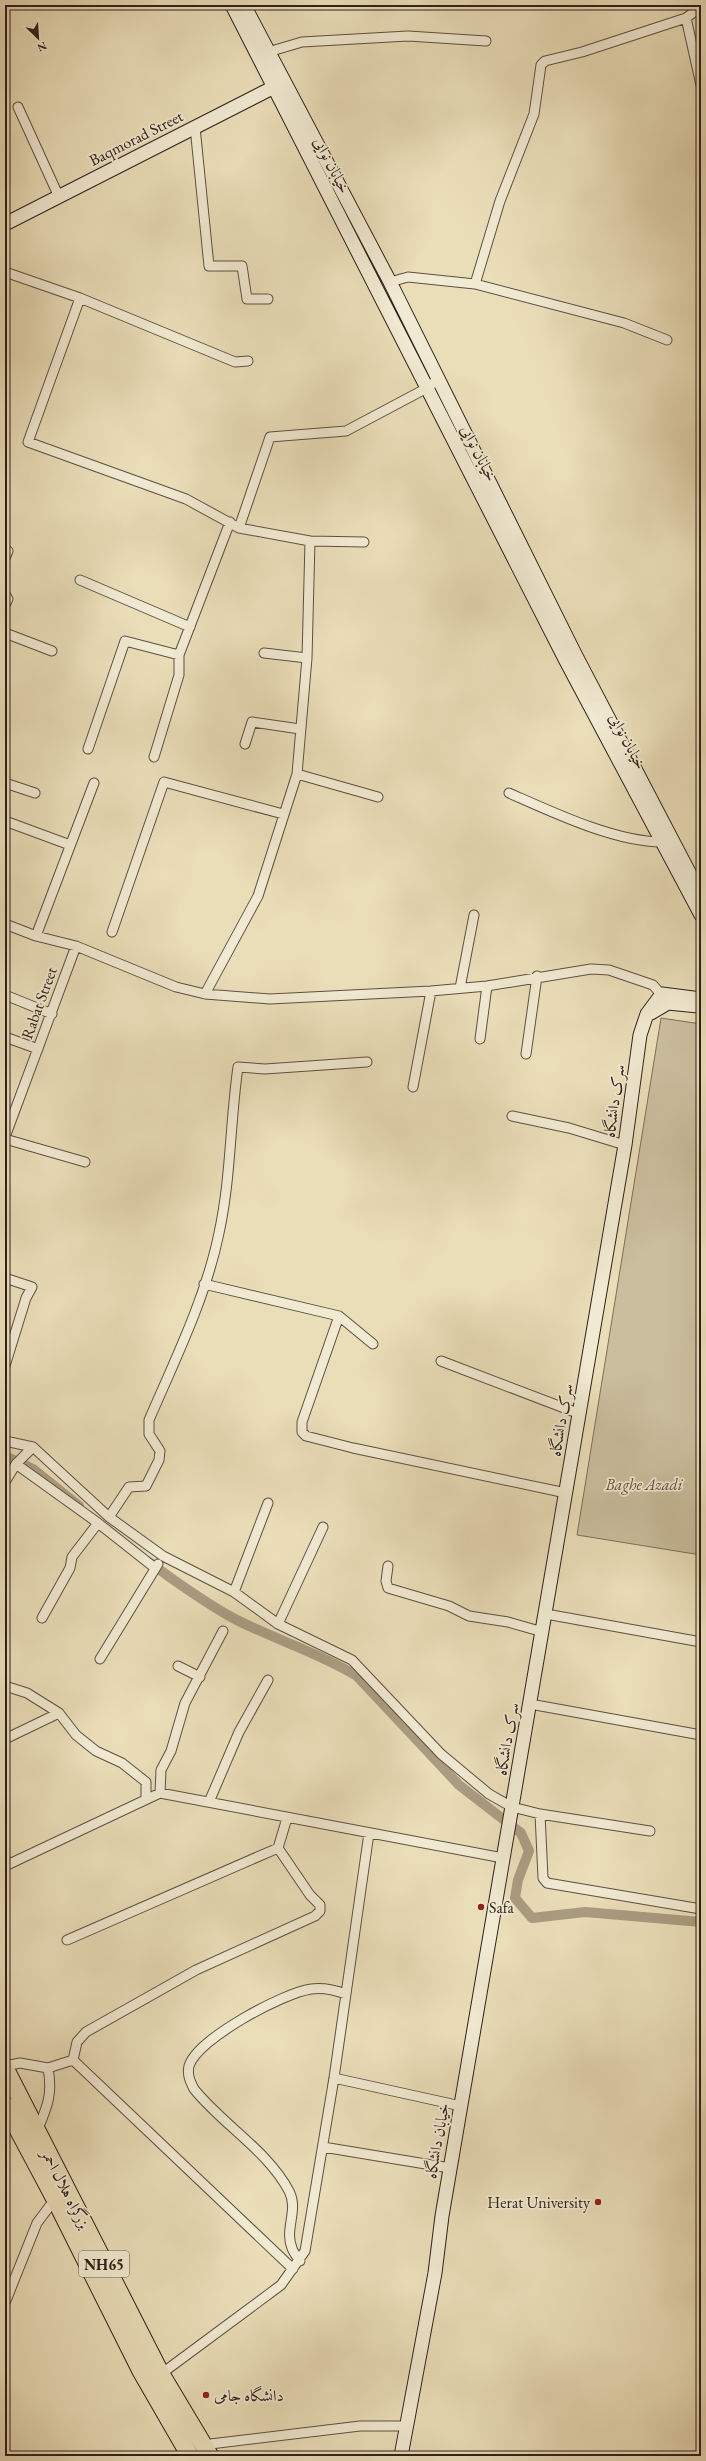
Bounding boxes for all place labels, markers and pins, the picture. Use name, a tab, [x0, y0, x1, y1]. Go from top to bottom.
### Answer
place label: Safa	[489, 1897, 515, 1918]
marker: Safa	[476, 1902, 486, 1912]
place label: Herat University	[487, 2192, 591, 2213]
marker: Herat University	[593, 2197, 603, 2207]
place label: دانشگاه جامی	[214, 2385, 284, 2406]
marker: دانشگاه جامی	[201, 2390, 211, 2400]

